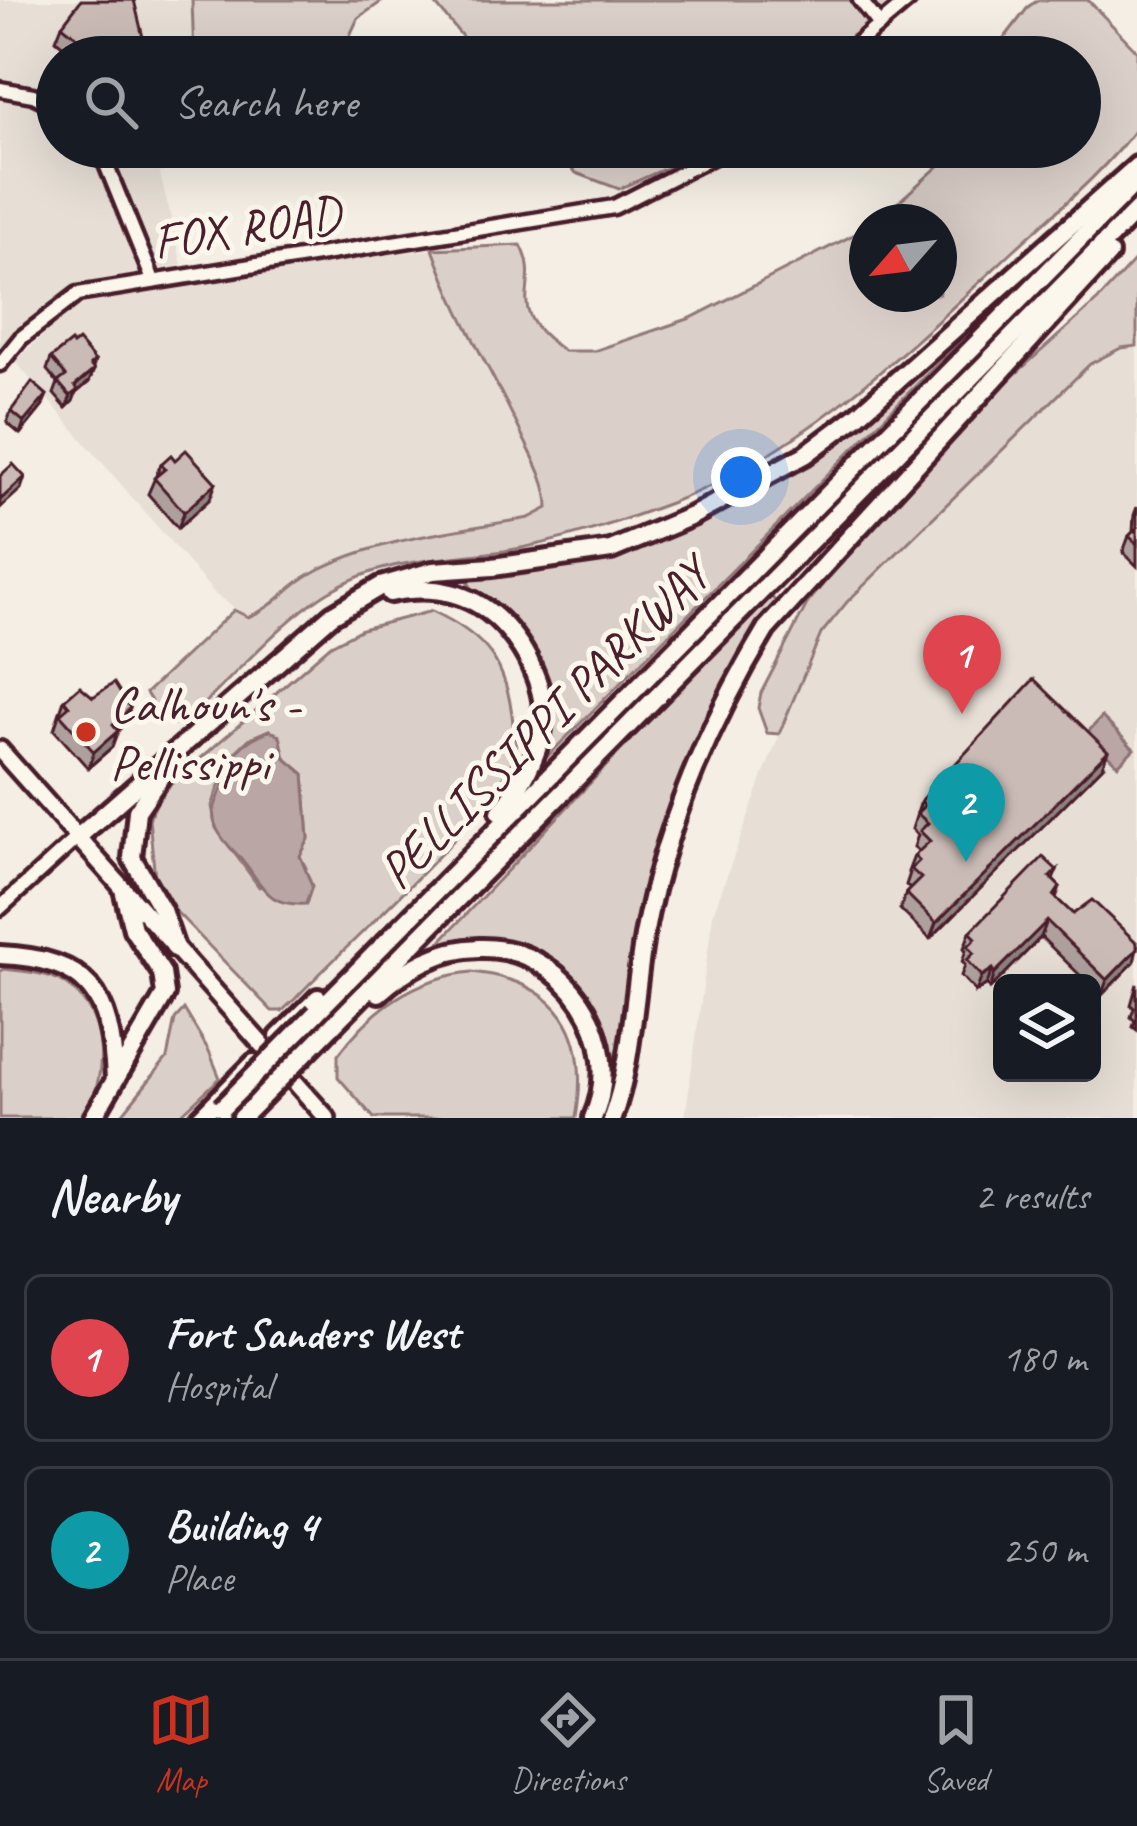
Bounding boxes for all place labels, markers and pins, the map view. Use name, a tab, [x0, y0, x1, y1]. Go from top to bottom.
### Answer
pin: 1	[923, 615, 1001, 714]
place label: Calhoun's - Pellissippi	[110, 672, 303, 795]
marker: Calhoun's - Pellissippi	[73, 719, 99, 745]
pin: 2	[927, 763, 1005, 862]

